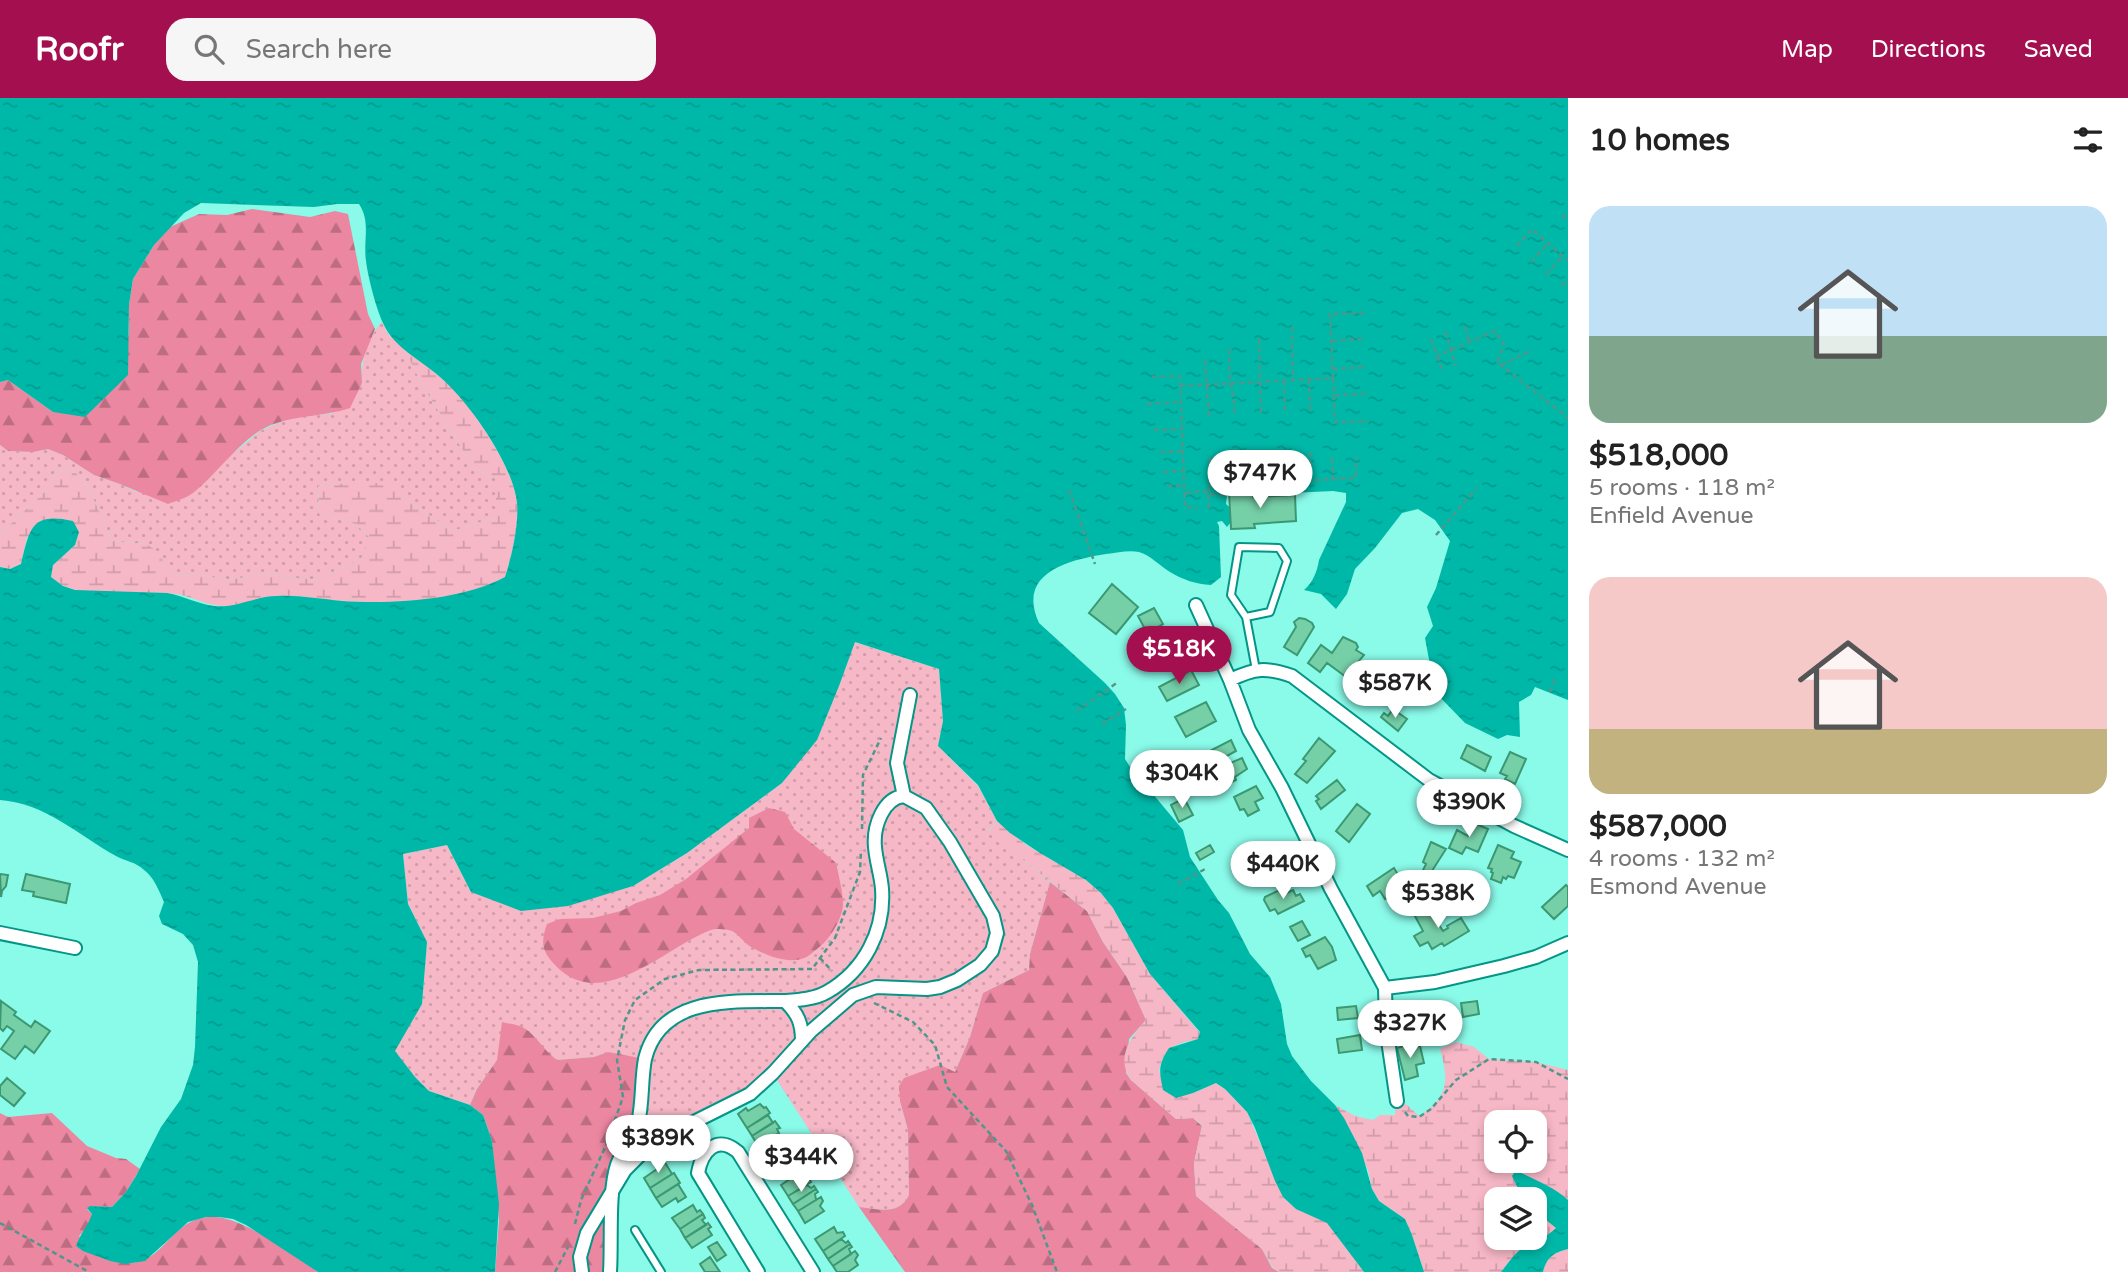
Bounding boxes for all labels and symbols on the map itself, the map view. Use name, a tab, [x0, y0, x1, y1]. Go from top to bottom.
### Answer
pin: $747K	[1211, 450, 1309, 510]
pin: $518K	[1130, 626, 1228, 686]
pin: $587K	[1346, 660, 1444, 720]
pin: $304K	[1133, 750, 1231, 810]
pin: $390K	[1420, 780, 1518, 839]
pin: $440K	[1234, 842, 1332, 901]
pin: $538K	[1389, 870, 1487, 930]
pin: $327K	[1361, 1000, 1459, 1060]
pin: $389K	[609, 1116, 707, 1175]
pin: $344K	[752, 1134, 850, 1194]

